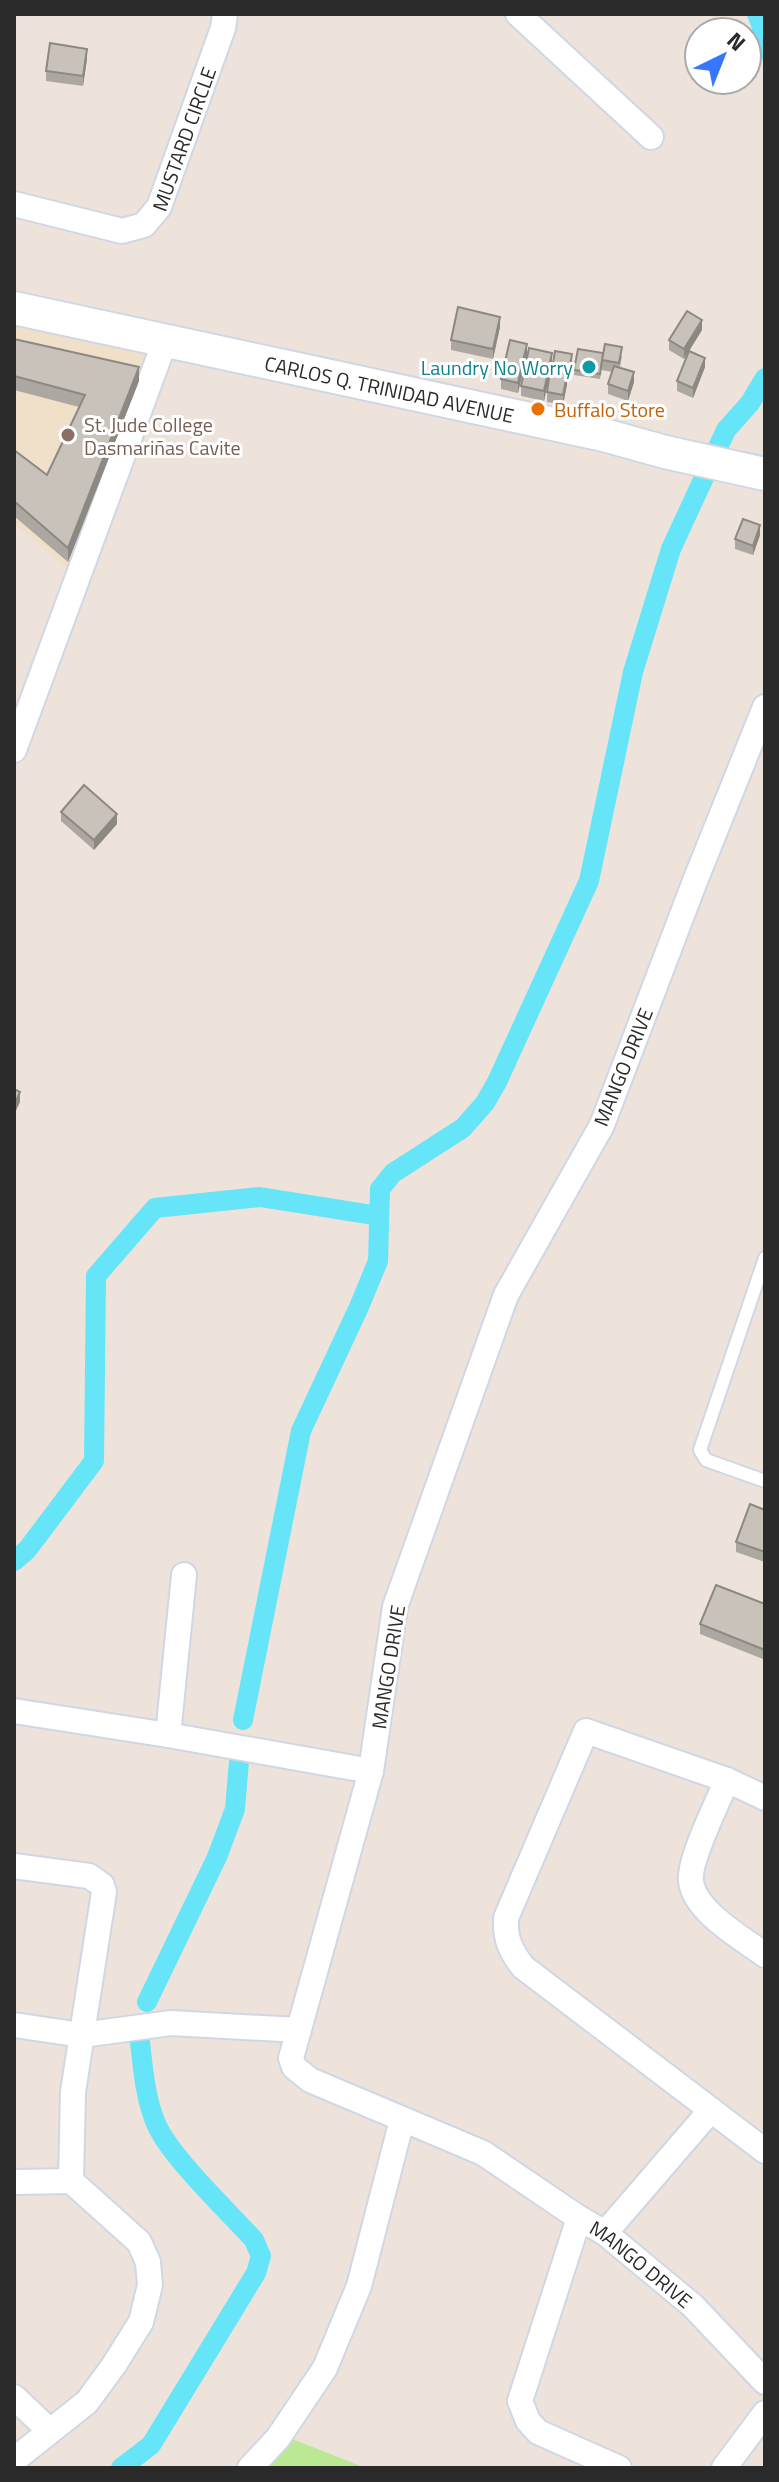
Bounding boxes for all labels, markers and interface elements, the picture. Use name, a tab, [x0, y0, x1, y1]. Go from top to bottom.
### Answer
north arrow	[683, 16, 763, 96]
text: N	[719, 24, 754, 59]
street label: MUSTARD CIRCLE	[143, 62, 223, 215]
street label: CARLOS Q. TRINIDAD AVENUE	[262, 347, 517, 431]
place label: Laundry No Worry	[421, 352, 573, 383]
marker: Laundry No Worry	[580, 358, 598, 376]
place label: Buffalo Store	[554, 394, 665, 425]
marker: Buffalo Store	[529, 400, 547, 418]
place label: St. Jude College Dasmariñas Cavite	[84, 409, 241, 463]
marker: St. Jude College Dasmariñas Cavite	[59, 426, 77, 444]
street label: MANGO DRIVE	[585, 1003, 661, 1131]
street label: MANGO DRIVE	[363, 1603, 413, 1731]
street label: MANGO DRIVE	[584, 2212, 700, 2315]

